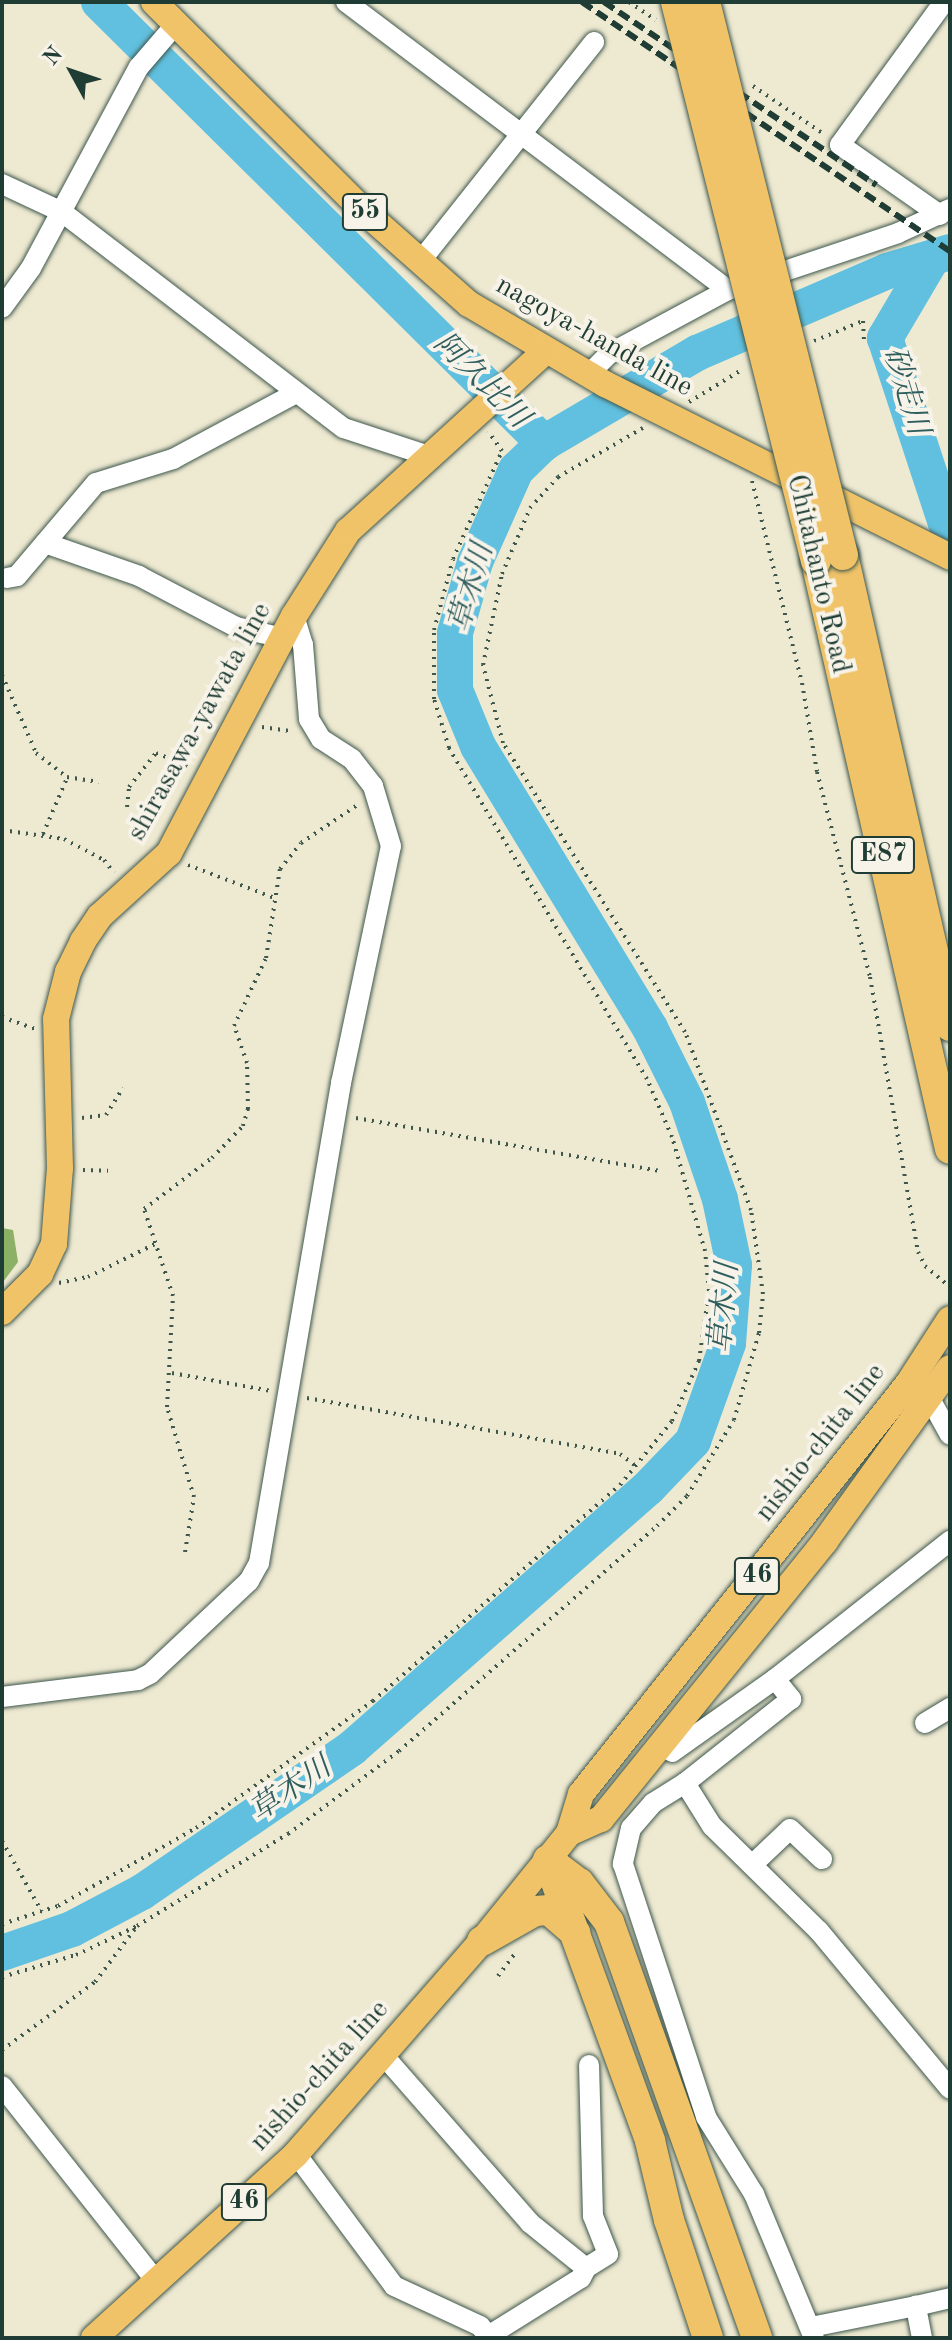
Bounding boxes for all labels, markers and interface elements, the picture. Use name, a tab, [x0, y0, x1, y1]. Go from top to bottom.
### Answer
north arrow	[32, 32, 112, 112]
text: N	[40, 43, 67, 70]
road number: 55	[341, 190, 389, 234]
street label: nagoya-handa line	[490, 269, 698, 405]
water label: 阿久比川	[426, 326, 536, 436]
water label: 砂走川	[875, 343, 935, 439]
street label: Chitahanto Road	[779, 471, 857, 677]
water label: 草木川	[442, 540, 502, 636]
street label: shirasawa-yawata line	[121, 597, 279, 847]
road number: E87	[849, 833, 917, 877]
water label: 草木川	[703, 1262, 747, 1354]
street label: nishio-chita line	[749, 1357, 893, 1529]
road number: 46	[733, 1554, 781, 1598]
water label: 草木川	[244, 1750, 338, 1830]
street label: nishio-chita line	[243, 1994, 397, 2158]
road number: 46	[220, 2180, 268, 2224]

